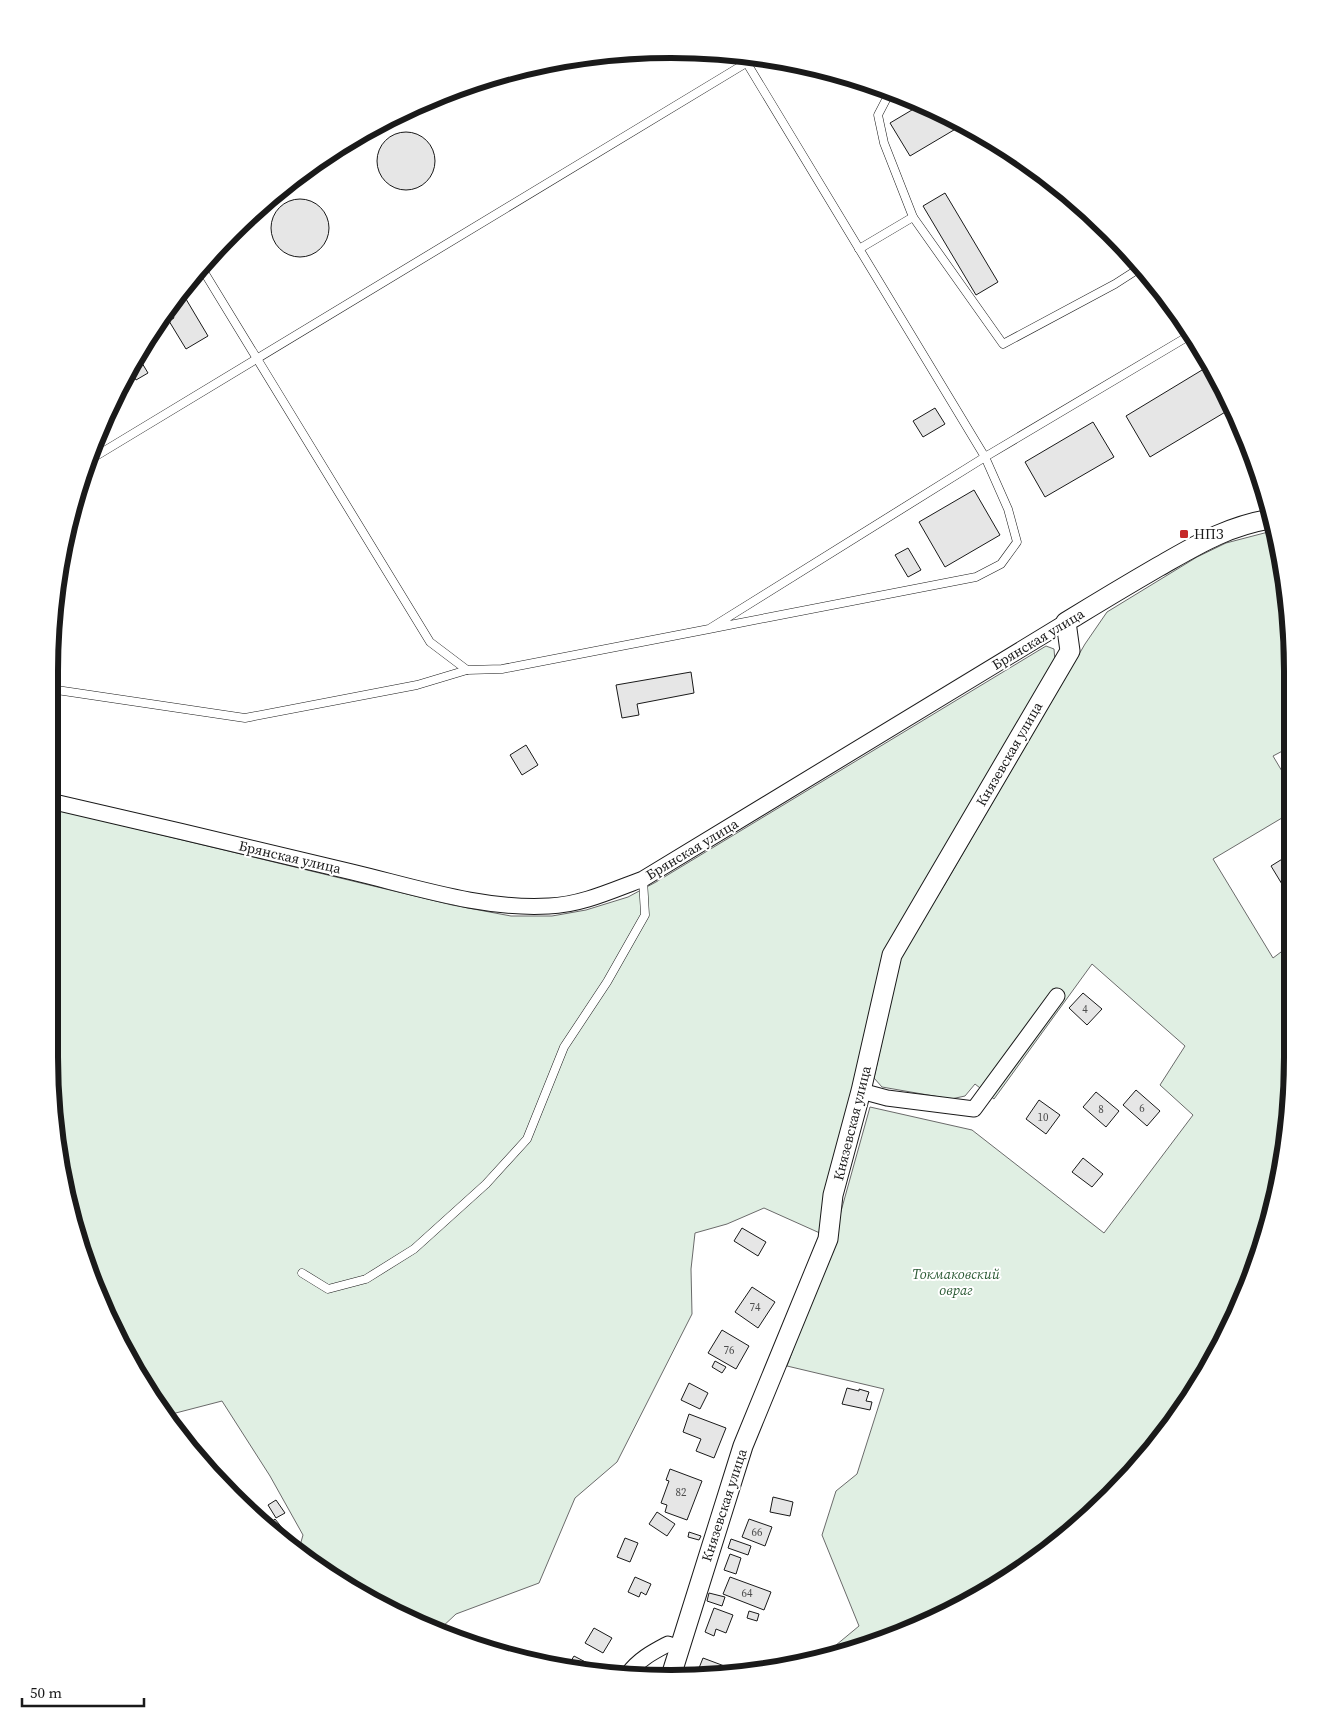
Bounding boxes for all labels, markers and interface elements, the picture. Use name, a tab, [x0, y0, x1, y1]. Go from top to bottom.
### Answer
place label: НПЗ	[1194, 524, 1224, 544]
marker: НПЗ	[1178, 528, 1190, 540]
street label: Брянская улица	[988, 603, 1089, 674]
street label: Князевская улица	[971, 697, 1047, 810]
street label: Брянская улица	[642, 813, 743, 884]
street label: Брянская улица	[237, 836, 344, 879]
house number: 4	[1082, 1002, 1088, 1017]
street label: Князевская улица	[828, 1063, 876, 1182]
house number: 6	[1139, 1101, 1145, 1116]
house number: 8	[1098, 1102, 1104, 1117]
house number: 10	[1038, 1110, 1049, 1125]
park label: Токмаковский овраг	[912, 1264, 1000, 1300]
house number: 74	[750, 1300, 761, 1315]
house number: 76	[724, 1343, 735, 1358]
street label: Князевская улица	[696, 1445, 752, 1564]
house number: 82	[676, 1485, 687, 1500]
house number: 66	[752, 1525, 763, 1540]
house number: 64	[742, 1586, 753, 1601]
scale bar	[22, 1676, 145, 1708]
text: 50 m	[30, 1682, 62, 1703]

